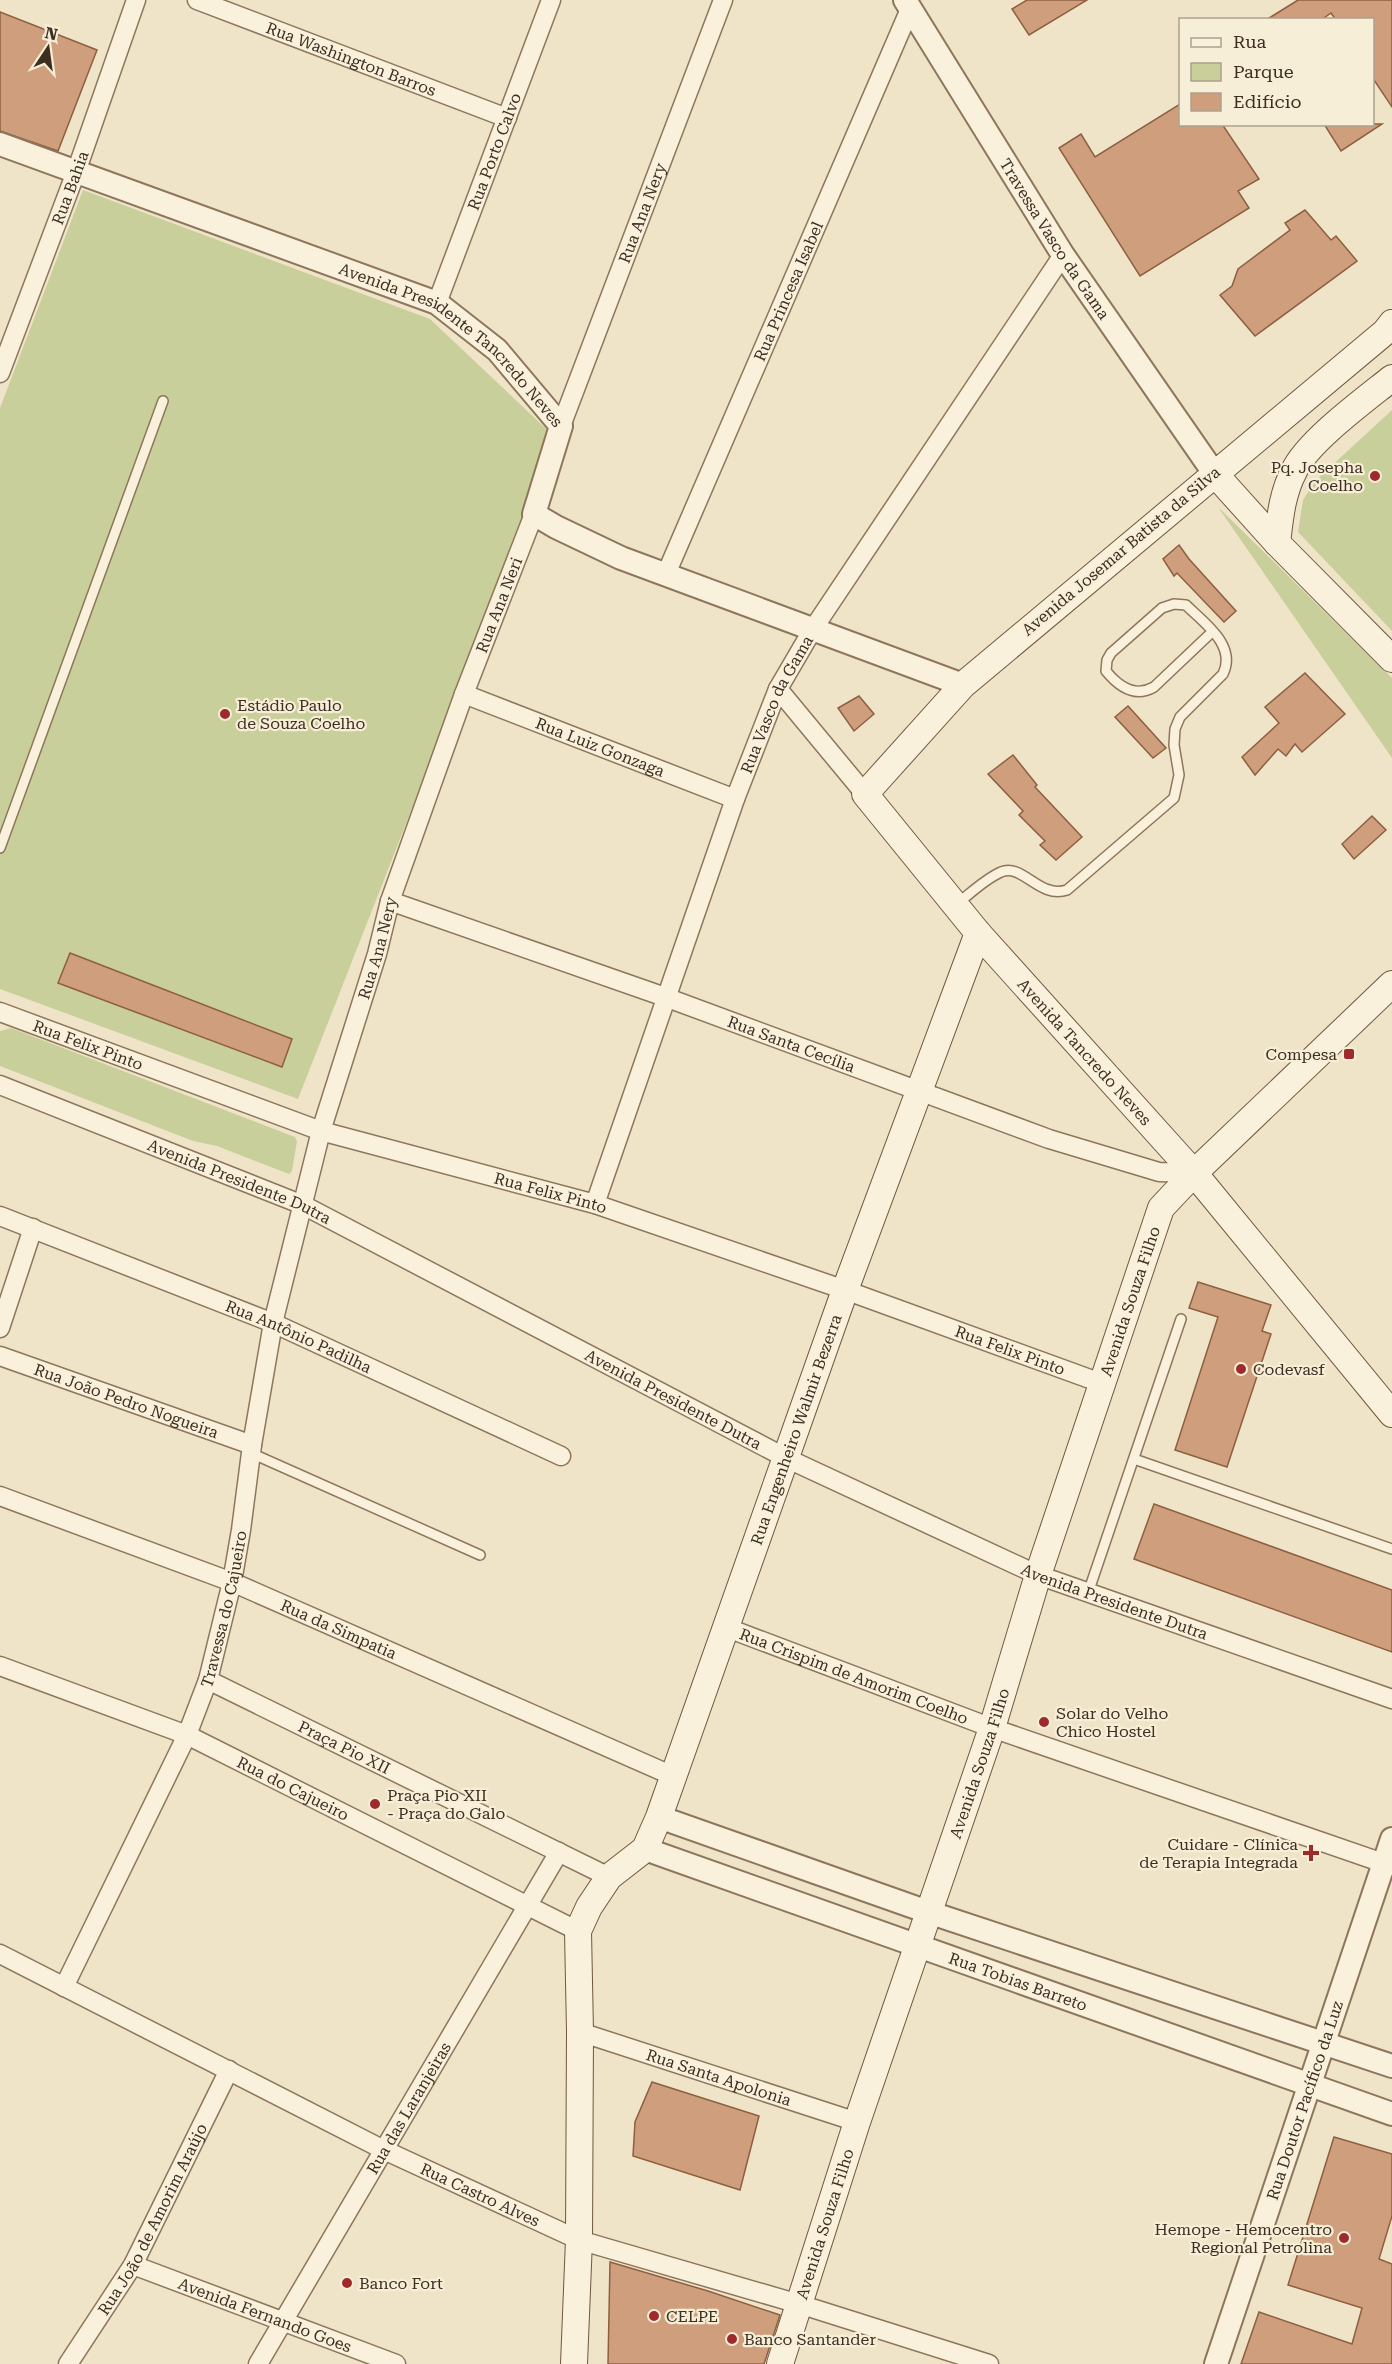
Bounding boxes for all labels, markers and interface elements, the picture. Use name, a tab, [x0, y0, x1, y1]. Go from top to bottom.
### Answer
north arrow	[18, 18, 78, 78]
street label: Rua Washington Barros	[264, 18, 439, 100]
legend	[1179, 18, 1374, 126]
text: N	[43, 23, 59, 45]
text: Rua	[1233, 31, 1266, 52]
text: Parque	[1233, 61, 1294, 82]
street label: Rua Porto Calvo	[463, 90, 525, 213]
text: Edifício	[1233, 91, 1301, 112]
street label: Rua Bahia	[48, 148, 92, 227]
street label: Travessa Vasco da Gama	[996, 155, 1114, 323]
street label: Rua Ana Nery	[614, 160, 670, 266]
street label: Rua Princesa Isabel	[750, 219, 827, 364]
street label: Avenida Presidente Tancredo Neves	[336, 259, 567, 431]
place label: Pq. Josepha Coelho	[1271, 458, 1363, 495]
street label: Avenida Josemar Batista da Silva	[1018, 462, 1224, 640]
marker: Pq. Josepha Coelho	[1368, 469, 1382, 483]
street label: Rua Ana Neri	[471, 554, 526, 655]
street label: Rua Vasco da Gama	[736, 632, 817, 776]
place label: Estádio Paulo de Souza Coelho	[237, 696, 366, 733]
marker: Estádio Paulo de Souza Coelho	[218, 707, 232, 721]
street label: Rua Luiz Gonzaga	[533, 713, 668, 780]
street label: Rua Ana Nery	[354, 894, 400, 1002]
street label: Avenida Tancredo Neves	[1014, 975, 1156, 1129]
street label: Rua Santa Cecília	[725, 1011, 858, 1076]
street label: Rua Felix Pinto	[31, 1016, 146, 1074]
place label: Compesa	[1266, 1045, 1337, 1064]
marker: Compesa	[1342, 1047, 1356, 1061]
street label: Avenida Presidente Dutra	[145, 1135, 335, 1228]
street label: Rua Felix Pinto	[492, 1168, 610, 1217]
street label: Avenida Souza Filho	[1096, 1224, 1164, 1379]
street label: Rua Antônio Padilha	[223, 1296, 375, 1377]
street label: Rua Engenheiro Walmir Bezerra	[746, 1311, 845, 1547]
street label: Rua Felix Pinto	[952, 1321, 1068, 1379]
street label: Avenida Presidente Dutra	[582, 1345, 765, 1453]
street label: Rua João Pedro Nogueira	[32, 1359, 221, 1442]
place label: Codevasf	[1253, 1360, 1325, 1379]
marker: Codevasf	[1234, 1362, 1248, 1376]
street label: Travessa do Cajueiro	[197, 1529, 250, 1690]
street label: Avenida Presidente Dutra	[1018, 1559, 1211, 1643]
street label: Rua da Simpatia	[278, 1595, 400, 1663]
street label: Rua Crispim de Amorim Coelho	[737, 1624, 971, 1728]
street label: Avenida Souza Filho	[945, 1686, 1013, 1841]
place label: Solar do Velho Chico Hostel	[1056, 1704, 1169, 1741]
marker: Solar do Velho Chico Hostel	[1037, 1715, 1051, 1729]
street label: Praça Pio XII	[295, 1716, 394, 1778]
street label: Rua do Cajueiro	[234, 1752, 352, 1824]
place label: Praça Pio XII - Praça do Galo	[387, 1786, 505, 1823]
marker: Praça Pio XII - Praça do Galo	[368, 1797, 382, 1811]
place label: Cuidare - Clínica de Terapia Integrada	[1139, 1835, 1298, 1872]
marker: Cuidare - Clínica de Terapia Integrada	[1302, 1844, 1320, 1862]
street label: Rua Tobias Barreto	[946, 1948, 1090, 2015]
street label: Rua Doutor Pacífico da Luz	[1262, 1998, 1347, 2202]
street label: Rua das Laranjeiras	[362, 2038, 455, 2177]
street label: Rua Santa Apolonia	[644, 2045, 794, 2110]
street label: Rua João de Amorim Araújo	[93, 2120, 211, 2318]
street label: Avenida Souza Filho	[792, 2146, 857, 2302]
street label: Rua Castro Alves	[417, 2159, 543, 2230]
place label: Hemope - Hemocentro Regional Petrolina	[1155, 2220, 1332, 2257]
marker: Hemope - Hemocentro Regional Petrolina	[1337, 2231, 1351, 2245]
street label: Avenida Fernando Goes	[176, 2273, 355, 2356]
place label: Banco Fort	[359, 2274, 443, 2293]
marker: Banco Fort	[340, 2276, 354, 2290]
place label: CELPE	[666, 2307, 718, 2326]
marker: CELPE	[647, 2309, 661, 2323]
place label: Banco Santander	[744, 2330, 876, 2349]
marker: Banco Santander	[725, 2332, 739, 2346]

